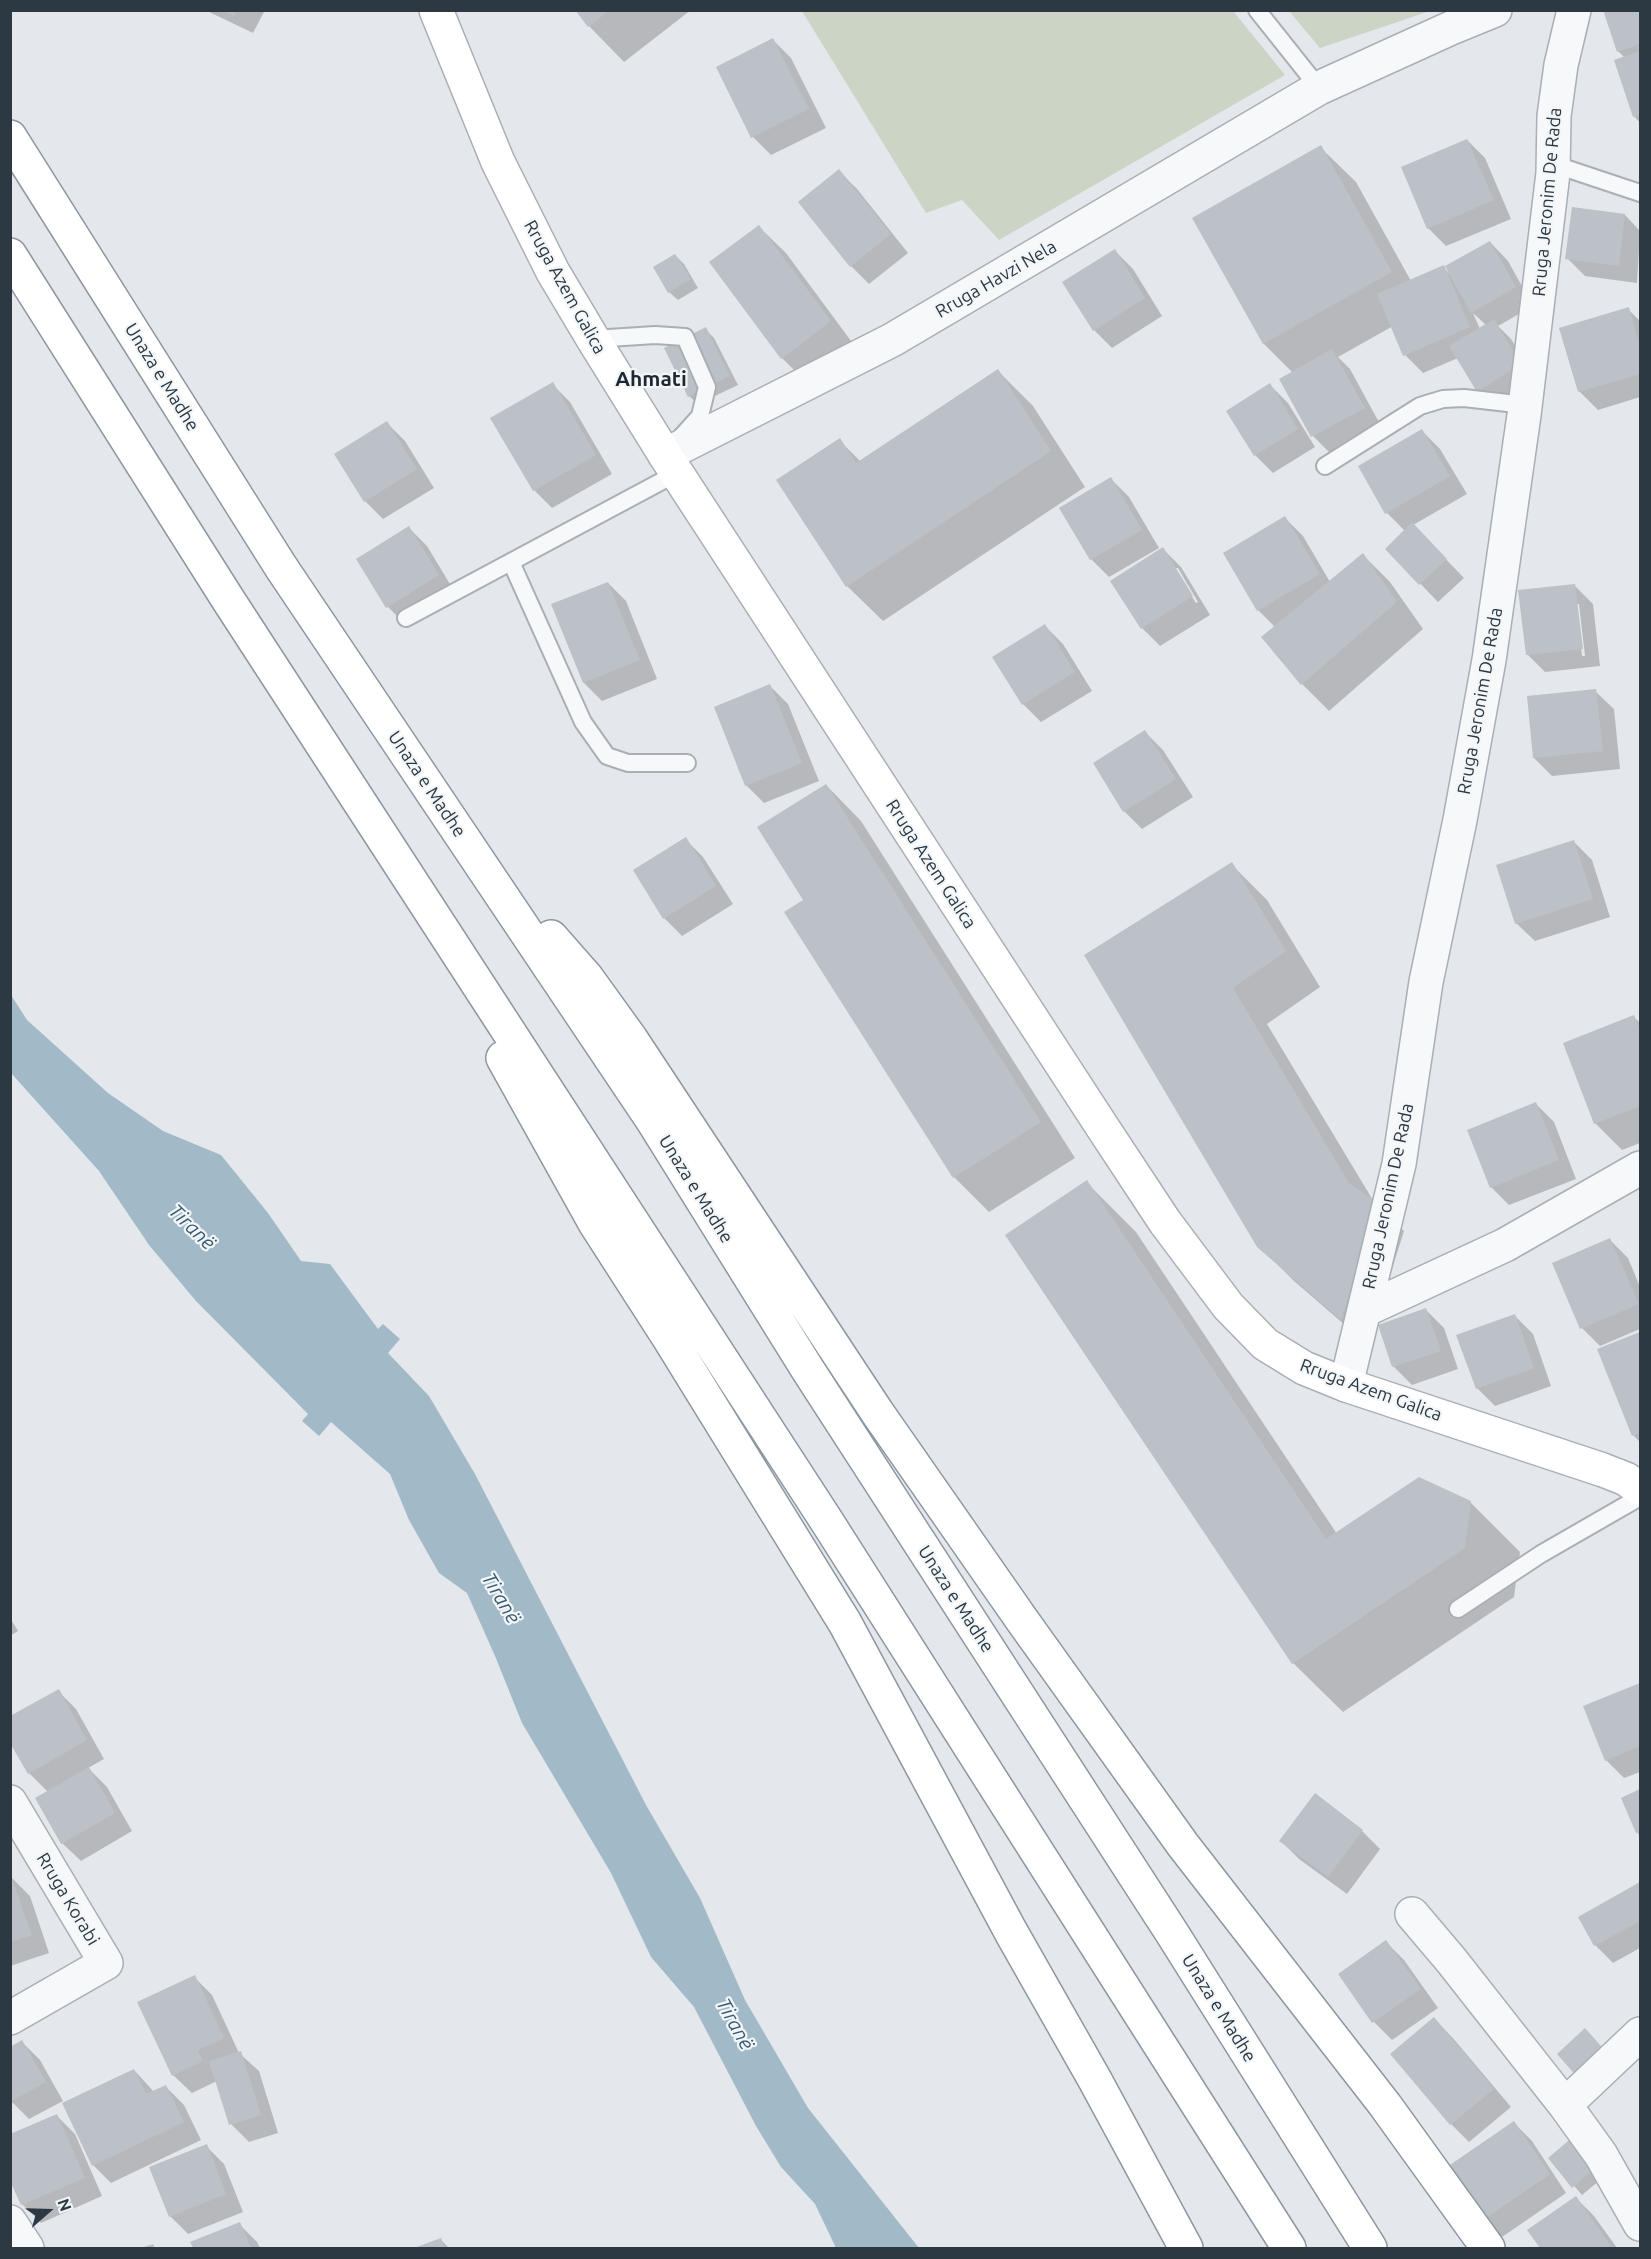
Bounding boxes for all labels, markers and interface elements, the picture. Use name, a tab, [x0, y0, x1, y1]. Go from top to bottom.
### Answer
street label: Rruga Jeronim De Rada	[1528, 107, 1566, 297]
street label: Rruga Azem Galica	[519, 216, 611, 358]
street label: Rruga Havzi Nela	[932, 236, 1060, 322]
street label: Unaza e Madhe	[120, 319, 204, 435]
district label: Ahmati	[615, 366, 687, 392]
street label: Rruga Jeronim De Rada	[1453, 606, 1507, 796]
street label: Unaza e Madhe	[384, 727, 470, 841]
street label: Rruga Azem Galica	[881, 795, 981, 933]
street label: Rruga Jeronim De Rada	[1358, 1101, 1418, 1291]
street label: Unaza e Madhe	[654, 1131, 738, 1247]
water label: Tiranë	[164, 1199, 220, 1255]
street label: Rruga Azem Galica	[1297, 1354, 1445, 1426]
street label: Unaza e Madhe	[913, 1541, 999, 1657]
water label: Tiranë	[476, 1568, 526, 1628]
street label: Rruga Korabi	[32, 1849, 104, 1949]
street label: Unaza e Madhe	[1177, 1950, 1261, 2066]
water label: Tiranë	[711, 1994, 759, 2054]
north arrow	[18, 2181, 78, 2241]
text: N	[54, 2196, 75, 2214]

